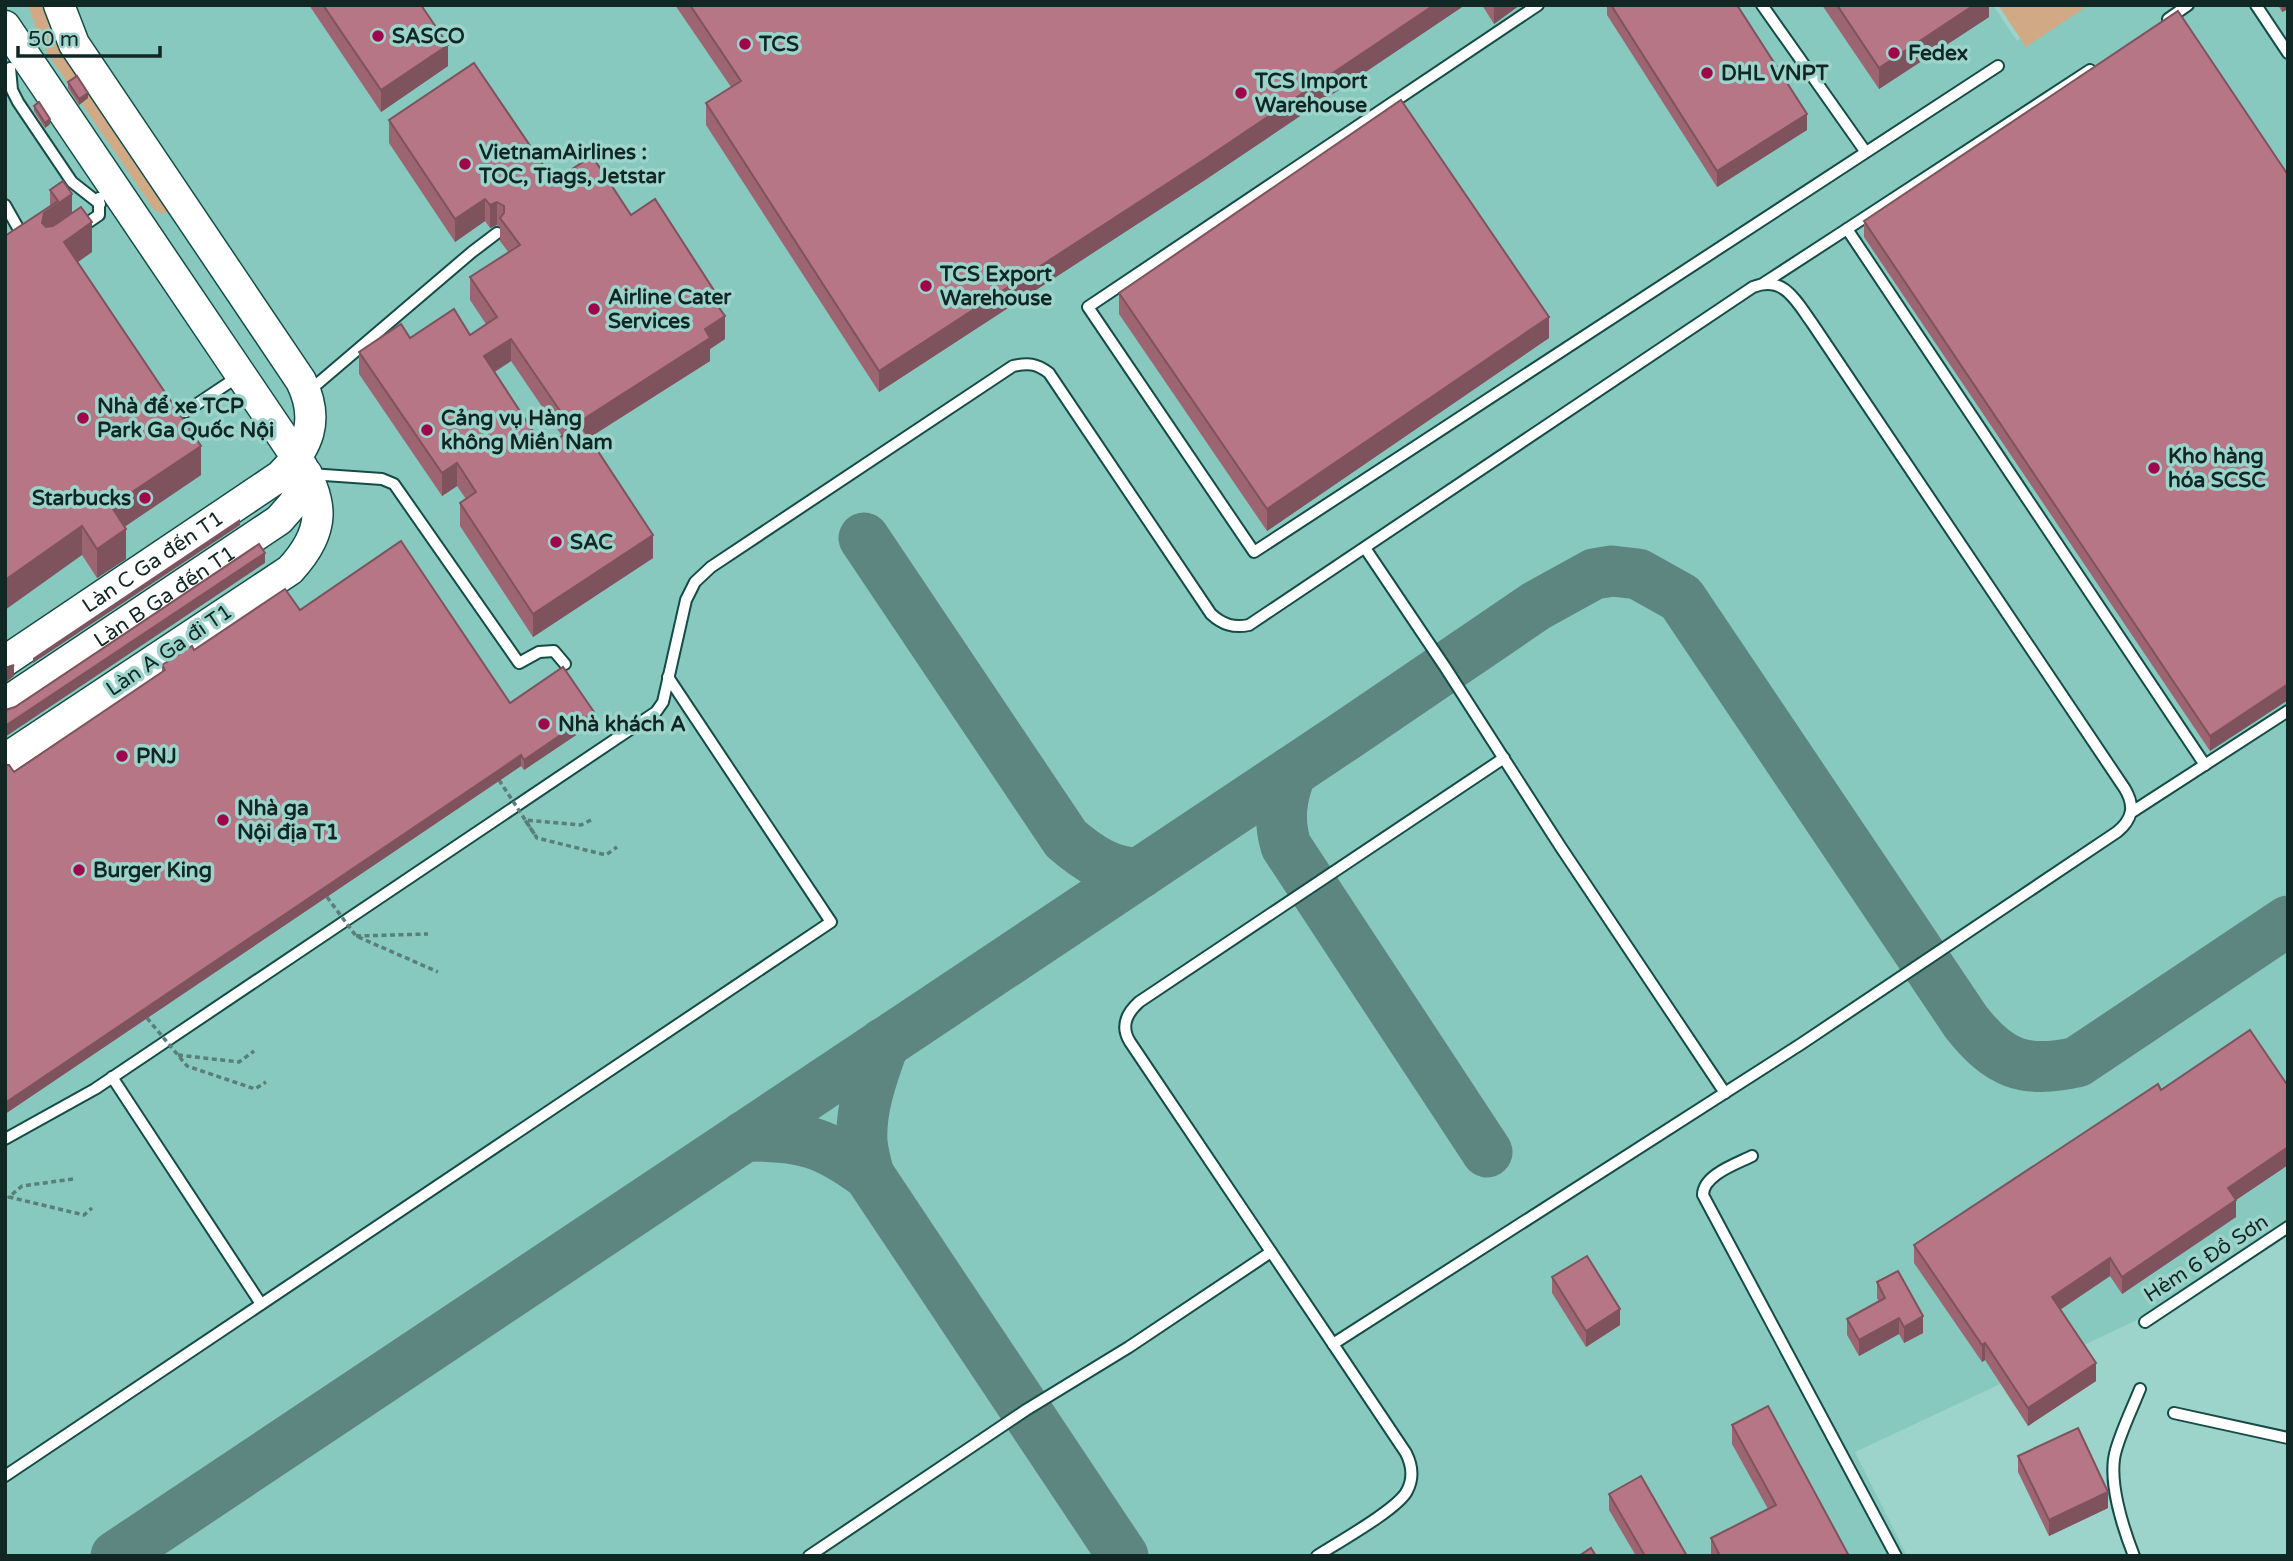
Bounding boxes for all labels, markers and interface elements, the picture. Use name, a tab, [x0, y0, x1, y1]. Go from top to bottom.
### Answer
scale bar	[18, 14, 159, 58]
place label: SASCO	[392, 24, 465, 49]
text: 50 m	[28, 27, 79, 52]
marker: SASCO	[370, 28, 386, 44]
place label: TCS	[758, 32, 799, 57]
marker: TCS	[737, 36, 753, 52]
place label: Fedex	[1908, 41, 1968, 66]
marker: Fedex	[1886, 45, 1902, 61]
place label: DHL VNPT	[1721, 61, 1829, 86]
marker: DHL VNPT	[1699, 65, 1715, 81]
place label: TCS Import Warehouse	[1254, 69, 1367, 118]
marker: TCS Import Warehouse	[1233, 85, 1249, 101]
place label: VietnamAirlines : TOC, Tiags, Jetstar	[478, 140, 666, 189]
marker: VietnamAirlines : TOC, Tiags, Jetstar	[457, 156, 473, 172]
place label: TCS Export Warehouse	[939, 262, 1052, 311]
marker: TCS Export Warehouse	[918, 278, 934, 294]
place label: Airline Cater Services	[608, 285, 732, 334]
marker: Airline Cater Services	[586, 301, 602, 317]
place label: Nhà để xe TCP Park Ga Quốc Nội	[97, 394, 274, 443]
place label: Cảng vụ Hàng không Miền Nam	[441, 406, 613, 455]
marker: Nhà để xe TCP Park Ga Quốc Nội	[75, 410, 91, 426]
marker: Cảng vụ Hàng không Miền Nam	[419, 422, 435, 438]
place label: Kho hàng hóa SCSC	[2168, 444, 2266, 493]
marker: Kho hàng hóa SCSC	[2146, 460, 2162, 476]
place label: Starbucks	[32, 486, 131, 511]
marker: Starbucks	[137, 490, 153, 506]
street label: Làn C Ga đến T1	[78, 506, 228, 618]
place label: SAC	[570, 530, 613, 555]
marker: SAC	[548, 534, 564, 550]
street label: Làn B Ga đến T1	[89, 541, 240, 653]
street label: Làn A Ga đi T1	[102, 599, 237, 702]
place label: Nhà khách A	[558, 712, 686, 737]
marker: Nhà khách A	[536, 716, 552, 732]
place label: PNJ	[136, 744, 177, 769]
marker: PNJ	[114, 748, 130, 764]
place label: Nhà ga Nội địa T1	[237, 796, 339, 845]
marker: Nhà ga Nội địa T1	[215, 812, 231, 828]
place label: Burger King	[93, 858, 212, 883]
marker: Burger King	[71, 862, 87, 878]
street label: Hẻm 6 Đồ Sơn	[2139, 1209, 2273, 1308]

